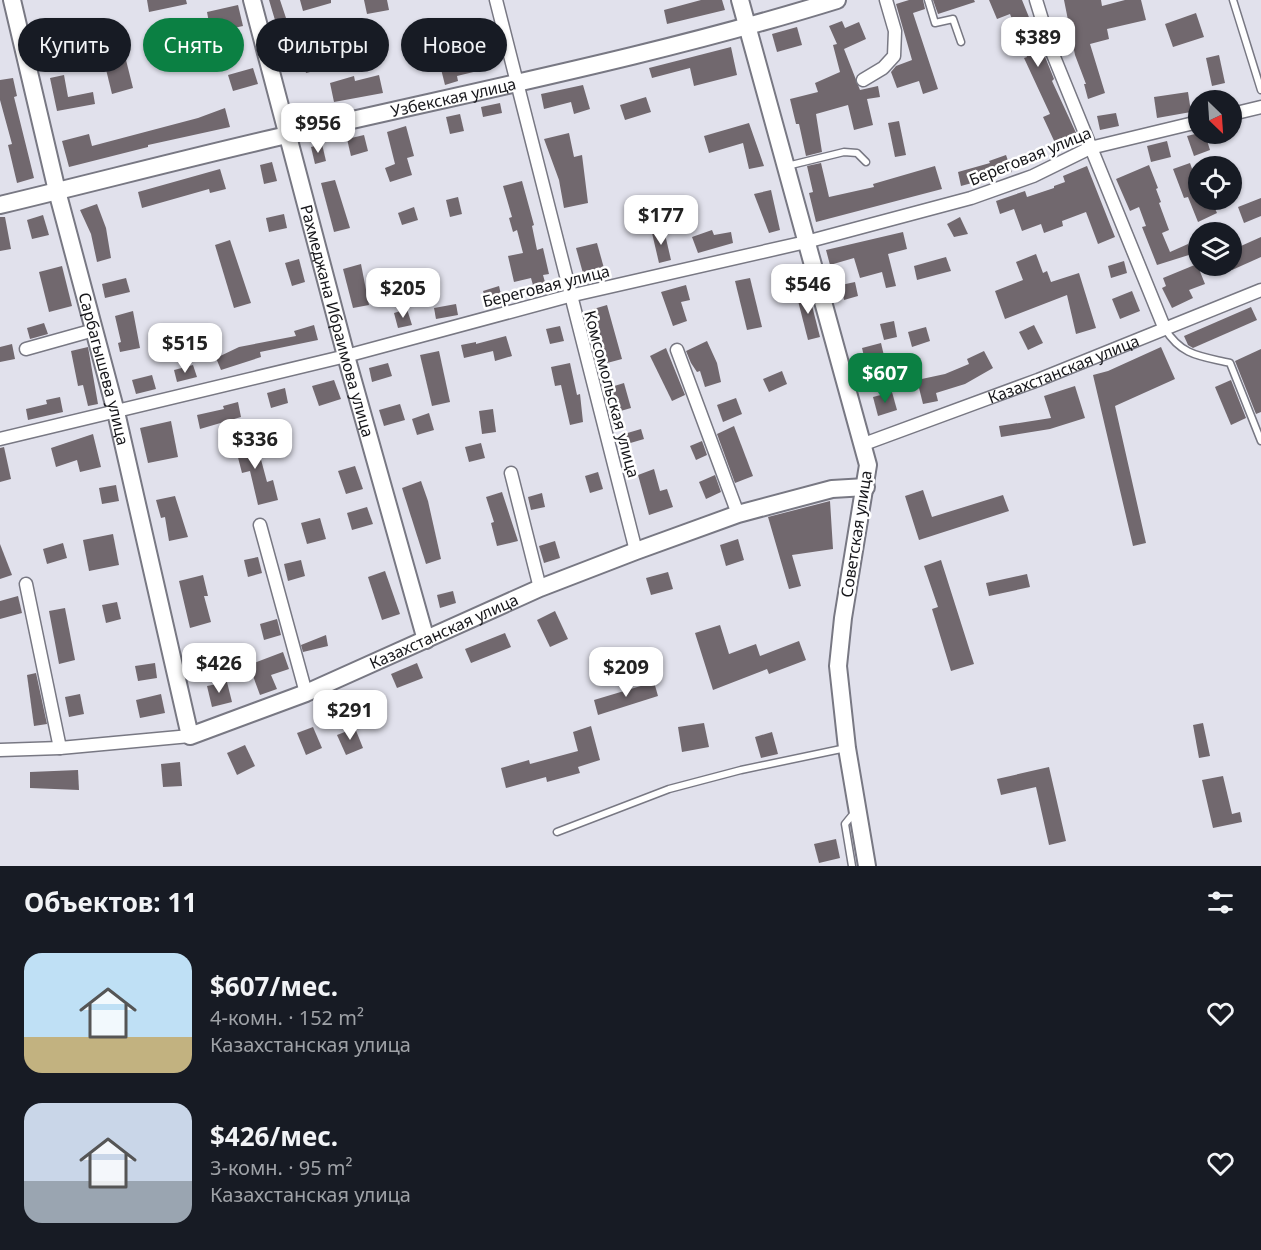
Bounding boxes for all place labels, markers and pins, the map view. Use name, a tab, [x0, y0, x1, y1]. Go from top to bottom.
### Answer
pin: $389	[1002, 17, 1074, 68]
pin: $956	[282, 103, 354, 154]
pin: $177	[625, 195, 697, 246]
pin: $546	[772, 264, 844, 315]
pin: $205	[367, 268, 439, 319]
pin: $515	[149, 323, 221, 374]
pin: $607	[849, 353, 921, 404]
pin: $336	[219, 419, 291, 470]
pin: $426	[183, 643, 255, 694]
pin: $209	[590, 647, 662, 698]
pin: $291	[314, 690, 386, 741]

